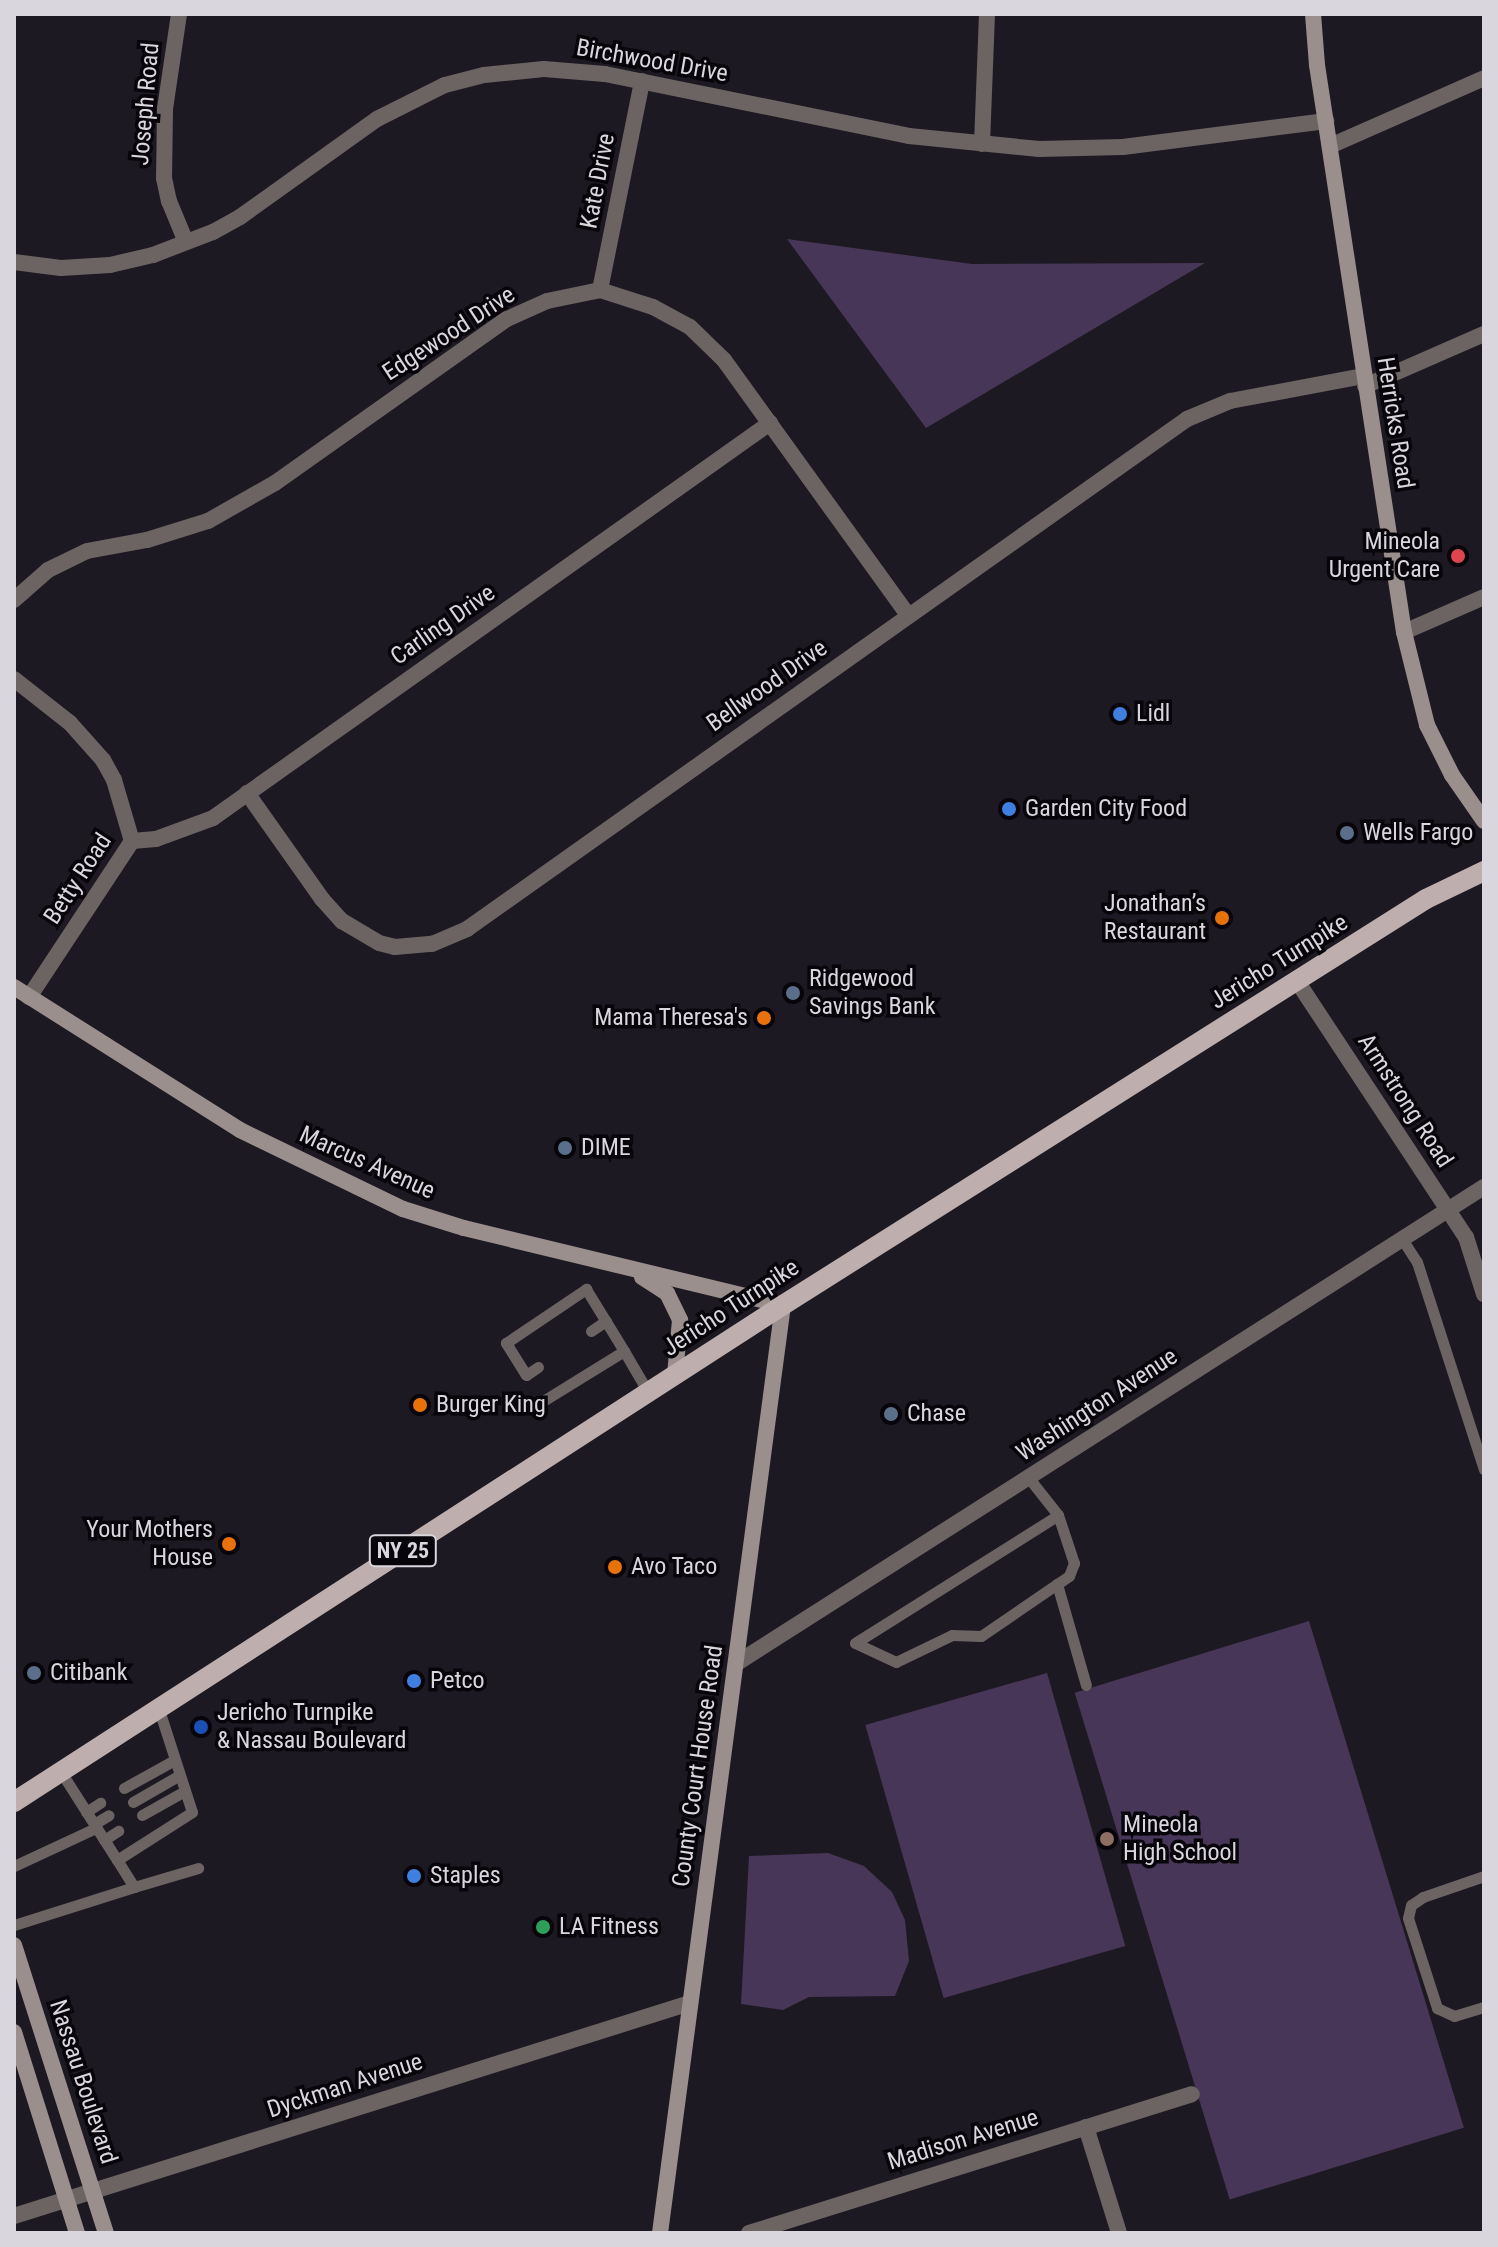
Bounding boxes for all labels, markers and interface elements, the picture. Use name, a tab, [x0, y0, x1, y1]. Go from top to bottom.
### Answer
street label: Birchwood Drive	[574, 34, 730, 88]
street label: Joseph Road	[126, 41, 166, 167]
street label: Kate Drive	[575, 131, 621, 231]
street label: Edgewood Drive	[378, 281, 520, 387]
street label: Herricks Road	[1370, 355, 1420, 491]
place label: Mineola Urgent Care	[1329, 528, 1440, 584]
marker: Mineola Urgent Care	[1447, 545, 1469, 567]
street label: Carling Drive	[385, 579, 501, 671]
street label: Bellwood Drive	[701, 634, 833, 738]
place label: Lidl	[1136, 700, 1170, 728]
marker: Lidl	[1111, 705, 1129, 723]
place label: Garden City Food	[1025, 795, 1187, 823]
marker: Garden City Food	[1000, 800, 1018, 818]
place label: Wells Fargo	[1363, 819, 1473, 847]
marker: Wells Fargo	[1338, 824, 1356, 842]
street label: Betty Road	[38, 828, 118, 930]
place label: Jonathan’s Restaurant	[1104, 890, 1206, 946]
street label: Jericho Turnpike	[1205, 908, 1353, 1016]
marker: Jonathan’s Restaurant	[1213, 909, 1231, 927]
place label: Ridgewood Savings Bank	[809, 965, 935, 1021]
marker: Ridgewood Savings Bank	[784, 984, 802, 1002]
place label: Mama Theresa's	[594, 1004, 748, 1032]
marker: Mama Theresa's	[755, 1009, 773, 1027]
street label: Armstrong Road	[1351, 1029, 1459, 1173]
street label: Marcus Avenue	[295, 1120, 439, 1206]
place label: DIME	[581, 1134, 631, 1162]
marker: DIME	[556, 1139, 574, 1157]
street label: Jericho Turnpike	[657, 1253, 805, 1363]
street label: Washington Avenue	[1011, 1342, 1183, 1468]
place label: Burger King	[436, 1391, 546, 1419]
marker: Burger King	[411, 1396, 429, 1414]
place label: Chase	[907, 1400, 966, 1428]
marker: Chase	[882, 1405, 900, 1423]
place label: Your Mothers House	[86, 1516, 213, 1572]
road number: NY 25	[367, 1533, 439, 1569]
marker: Your Mothers House	[220, 1535, 238, 1553]
place label: Avo Taco	[631, 1553, 718, 1581]
marker: Avo Taco	[606, 1558, 624, 1576]
street label: County Court House Road	[667, 1643, 729, 1889]
place label: Citibank	[50, 1659, 127, 1687]
marker: Citibank	[25, 1664, 43, 1682]
place label: Petco	[430, 1667, 485, 1695]
marker: Petco	[405, 1672, 423, 1690]
place label: Jericho Turnpike & Nassau Boulevard	[217, 1699, 406, 1755]
marker: Jericho Turnpike & Nassau Boulevard	[192, 1718, 210, 1736]
place label: Mineola High School	[1123, 1811, 1237, 1867]
marker: Mineola High School	[1098, 1830, 1116, 1848]
place label: Staples	[430, 1862, 501, 1890]
marker: Staples	[405, 1867, 423, 1885]
place label: LA Fitness	[559, 1913, 659, 1941]
marker: LA Fitness	[534, 1918, 552, 1936]
street label: Nassau Boulevard	[43, 1996, 123, 2168]
street label: Dyckman Avenue	[264, 2047, 426, 2125]
street label: Madison Avenue	[884, 2103, 1042, 2177]

